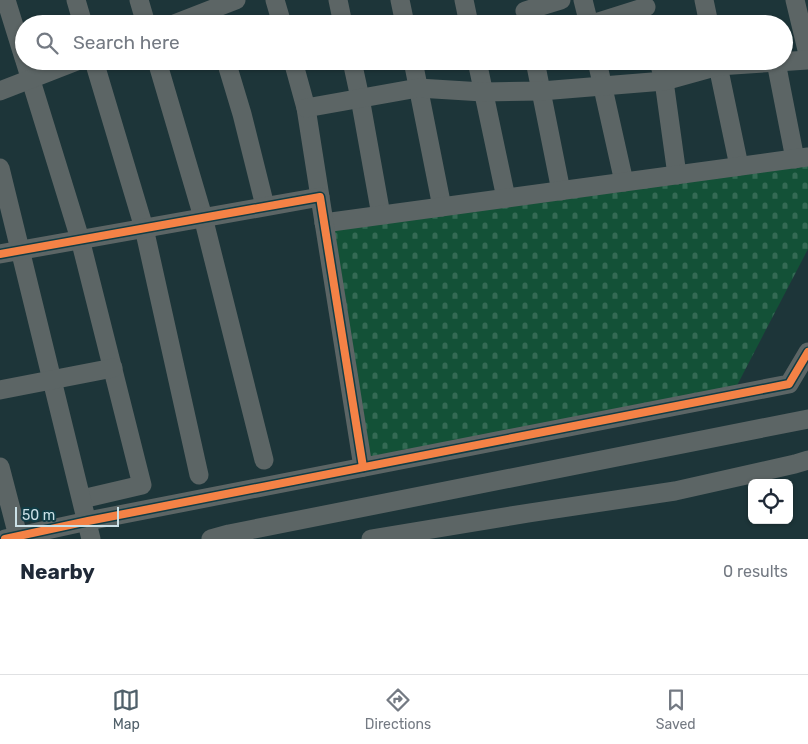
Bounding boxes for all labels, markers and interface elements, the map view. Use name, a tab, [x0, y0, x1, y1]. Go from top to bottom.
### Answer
search box	[15, 15, 793, 70]
icon: search	[33, 29, 61, 57]
text: Search here	[73, 31, 180, 54]
map controls	[748, 479, 793, 524]
button: locate	[748, 479, 793, 524]
scale bar	[15, 504, 119, 527]
text: 50 m	[22, 507, 55, 524]
text: Nearby	[20, 559, 95, 584]
text: 0 results	[723, 562, 788, 581]
tab: Map	[112, 686, 140, 733]
tab: Directions	[365, 686, 431, 733]
tab: Saved	[656, 686, 696, 733]

